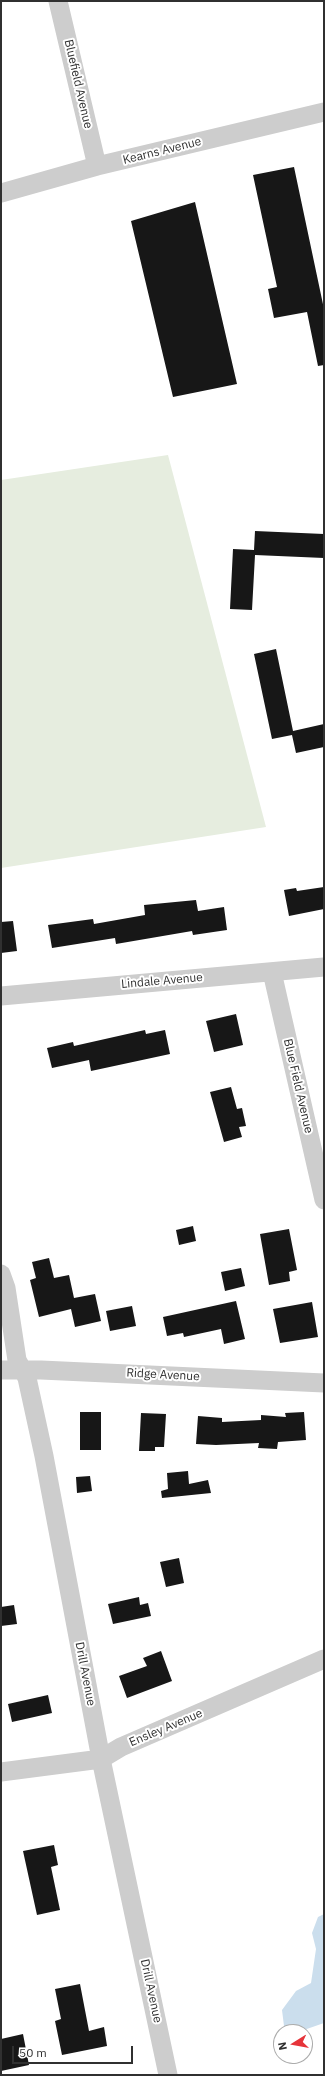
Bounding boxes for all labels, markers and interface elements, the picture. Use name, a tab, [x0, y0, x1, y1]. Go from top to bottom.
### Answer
street label: Bluefield Avenue	[61, 38, 95, 130]
street label: Kearns Avenue	[121, 134, 203, 168]
street label: Lindale Avenue	[121, 970, 203, 992]
street label: Blue Field Avenue	[280, 1037, 316, 1135]
street label: Ridge Avenue	[126, 1366, 200, 1384]
street label: Drill Avenue	[72, 1641, 98, 1707]
street label: Ensley Avenue	[127, 1706, 205, 1750]
street label: Drill Avenue	[137, 1958, 165, 2024]
north arrow	[273, 2024, 313, 2064]
scale bar	[14, 2038, 135, 2064]
text: N	[275, 2041, 290, 2051]
text: 50 m	[19, 2045, 47, 2060]

